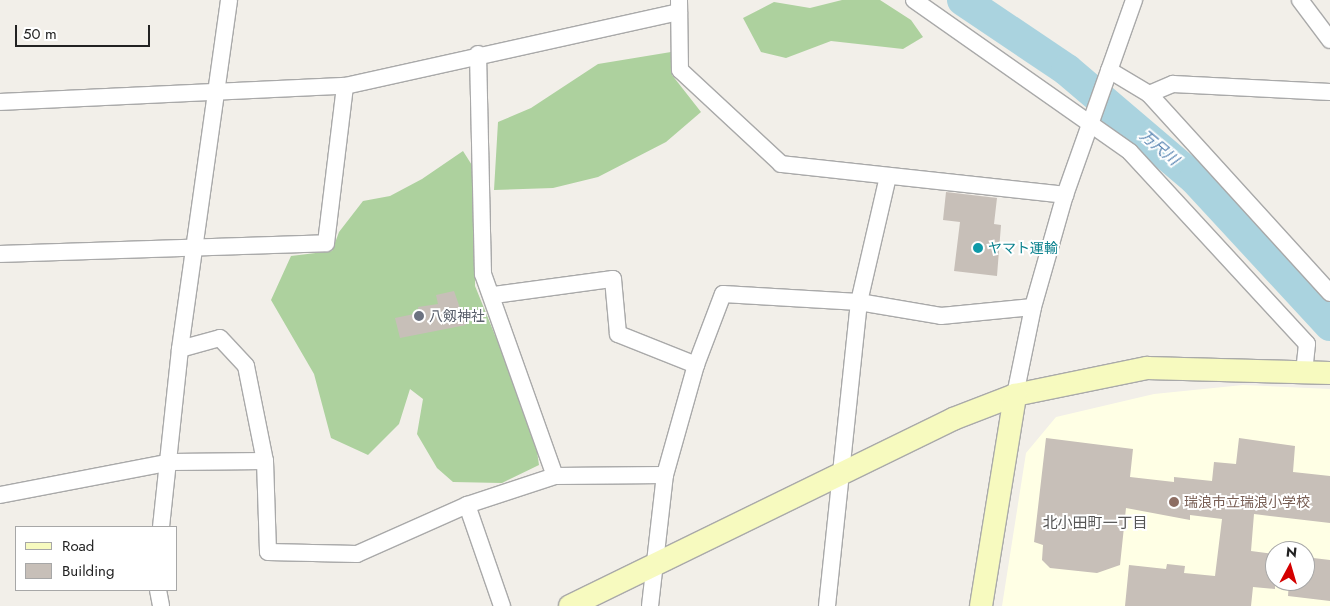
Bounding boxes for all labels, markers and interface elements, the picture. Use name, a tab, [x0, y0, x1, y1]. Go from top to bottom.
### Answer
scale bar	[18, 15, 152, 47]
text: 50 m	[23, 23, 57, 45]
water label: 万尺川	[1136, 127, 1182, 169]
place label: ヤマト運輸	[988, 240, 1058, 256]
marker: ヤマト運輸	[972, 242, 984, 254]
place label: 八剱神社	[429, 308, 485, 324]
marker: 八剱神社	[413, 310, 425, 322]
place label: 瑞浪市立瑞浪小学校	[1184, 494, 1310, 510]
marker: 瑞浪市立瑞浪小学校	[1168, 496, 1180, 508]
district label: 北小田町一丁目	[1043, 515, 1147, 533]
legend	[15, 526, 178, 591]
text: Road	[62, 535, 94, 557]
north arrow	[1265, 541, 1315, 591]
text: N	[1285, 542, 1298, 563]
text: Building	[62, 560, 114, 582]

